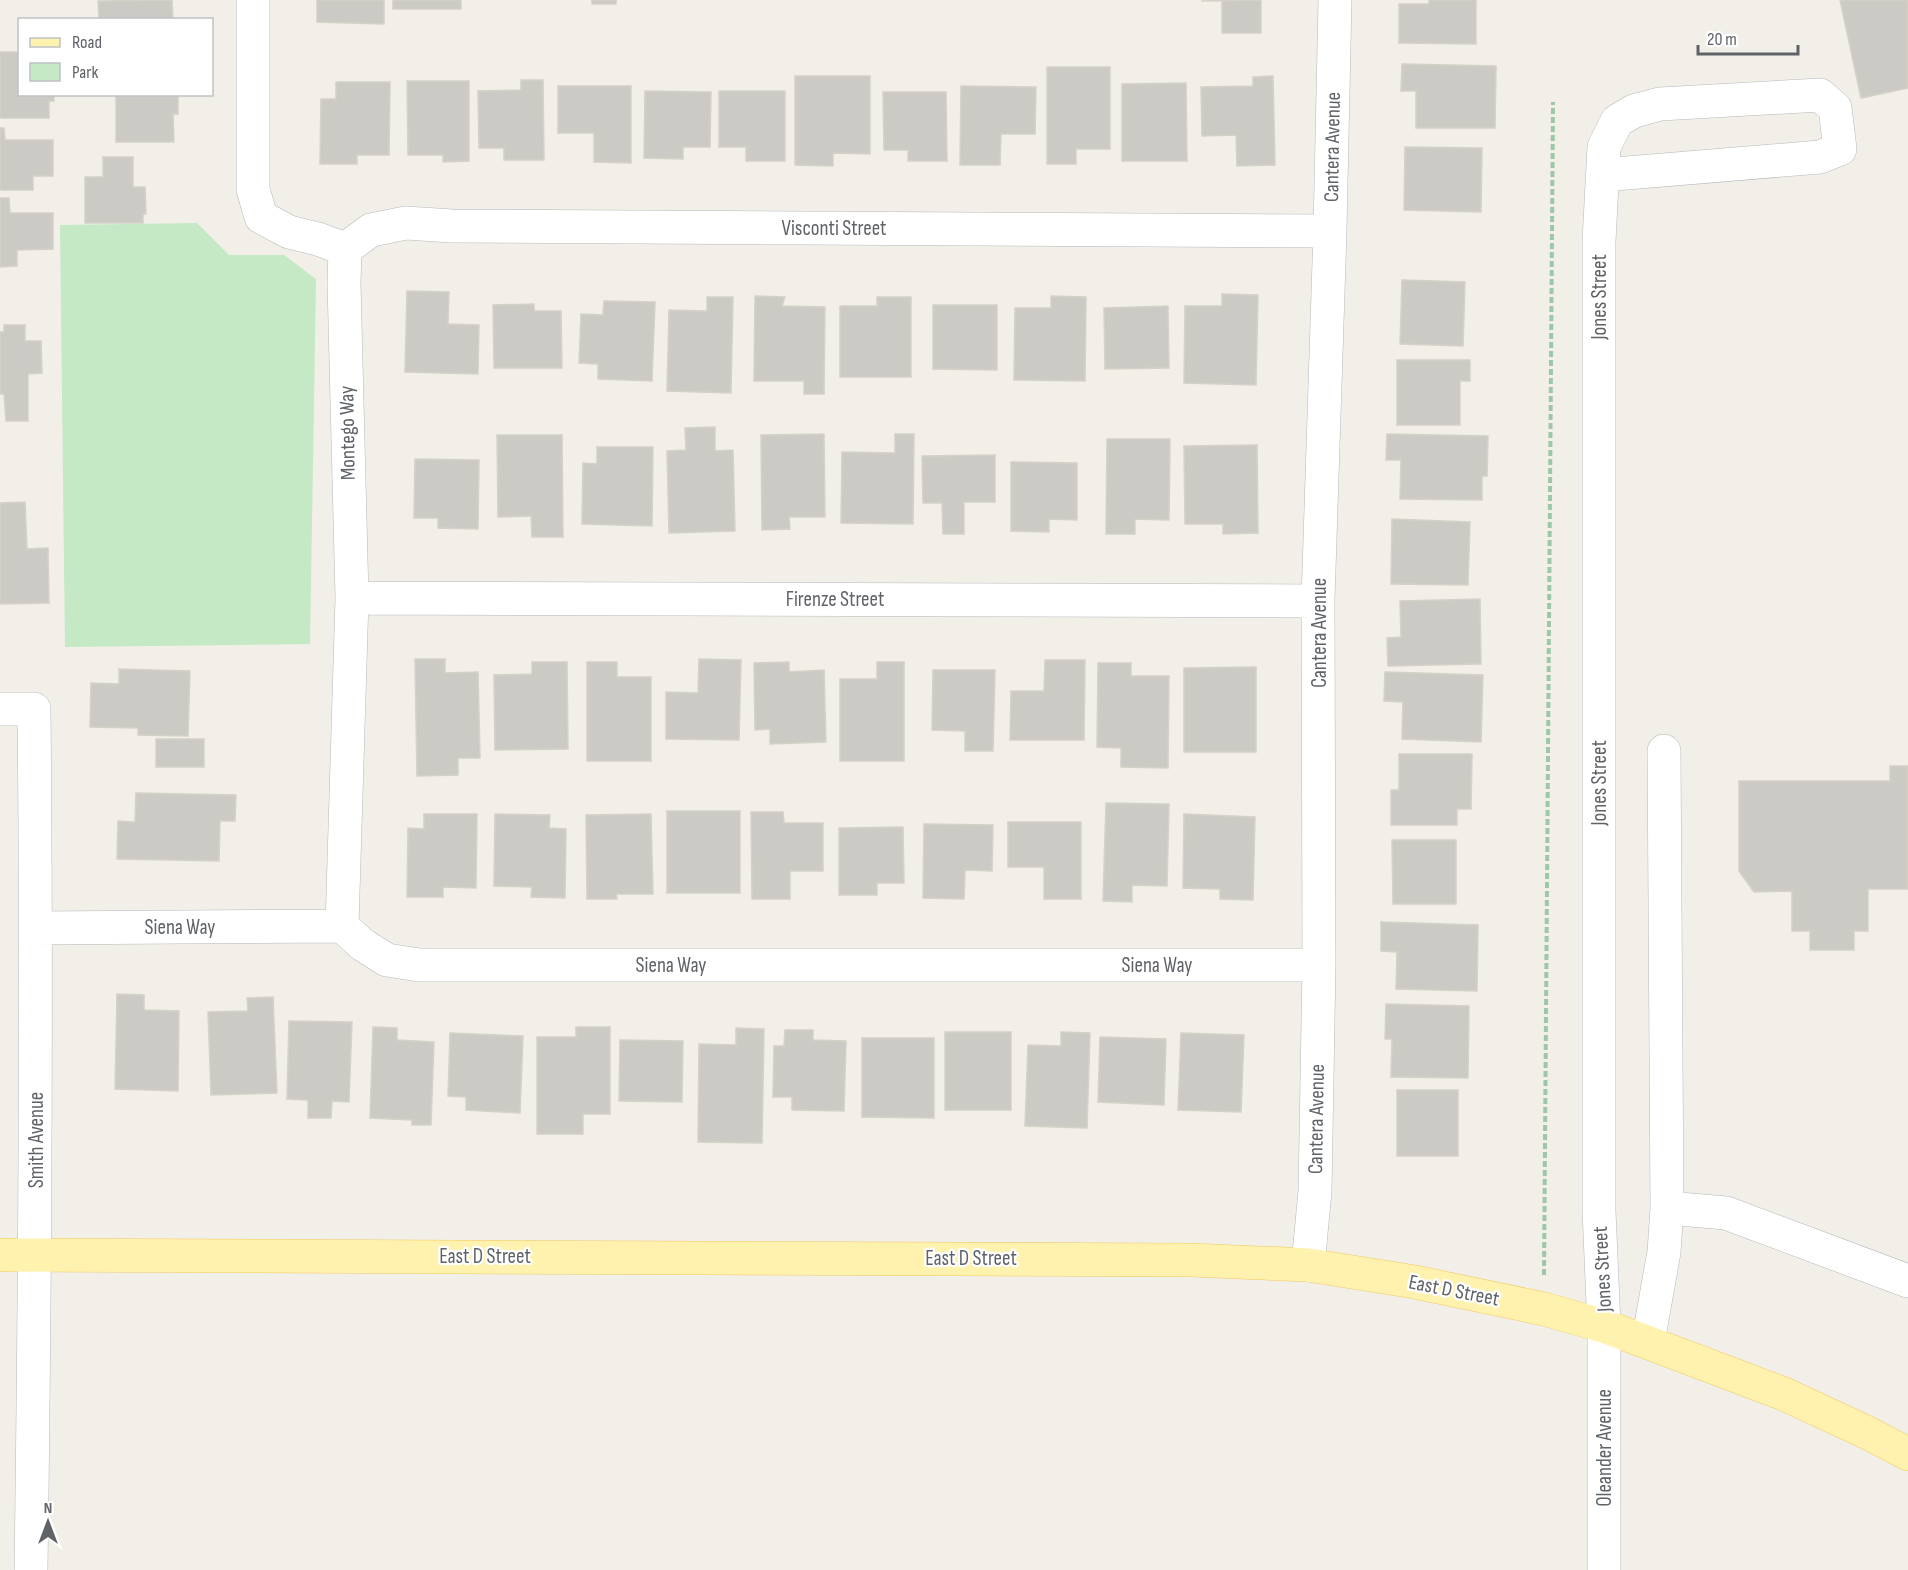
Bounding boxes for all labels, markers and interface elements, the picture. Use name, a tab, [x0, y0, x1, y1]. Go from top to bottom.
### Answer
legend	[18, 18, 213, 96]
scale bar	[1698, 18, 1798, 56]
text: 20 m	[1707, 29, 1737, 50]
text: Road	[72, 32, 102, 53]
text: Park	[72, 62, 98, 83]
street label: Cantera Avenue	[1319, 92, 1346, 202]
street label: Visconti Street	[781, 216, 887, 241]
street label: Jones Street	[1587, 254, 1612, 341]
street label: Montego Way	[334, 386, 361, 480]
street label: Cantera Avenue	[1307, 578, 1332, 688]
street label: Firenze Street	[786, 587, 884, 612]
street label: Jones Street	[1587, 740, 1612, 827]
street label: Siena Way	[145, 915, 215, 940]
street label: Siena Way	[636, 953, 706, 978]
street label: Siena Way	[1122, 953, 1192, 978]
street label: Cantera Avenue	[1303, 1064, 1330, 1174]
street label: Smith Avenue	[24, 1092, 49, 1188]
street label: Jones Street	[1588, 1226, 1617, 1313]
street label: East D Street	[439, 1244, 531, 1269]
street label: East D Street	[925, 1246, 1017, 1271]
street label: East D Street	[1407, 1269, 1501, 1312]
street label: Oleander Avenue	[1592, 1389, 1617, 1507]
north arrow	[18, 1492, 78, 1552]
text: N	[44, 1499, 52, 1518]

